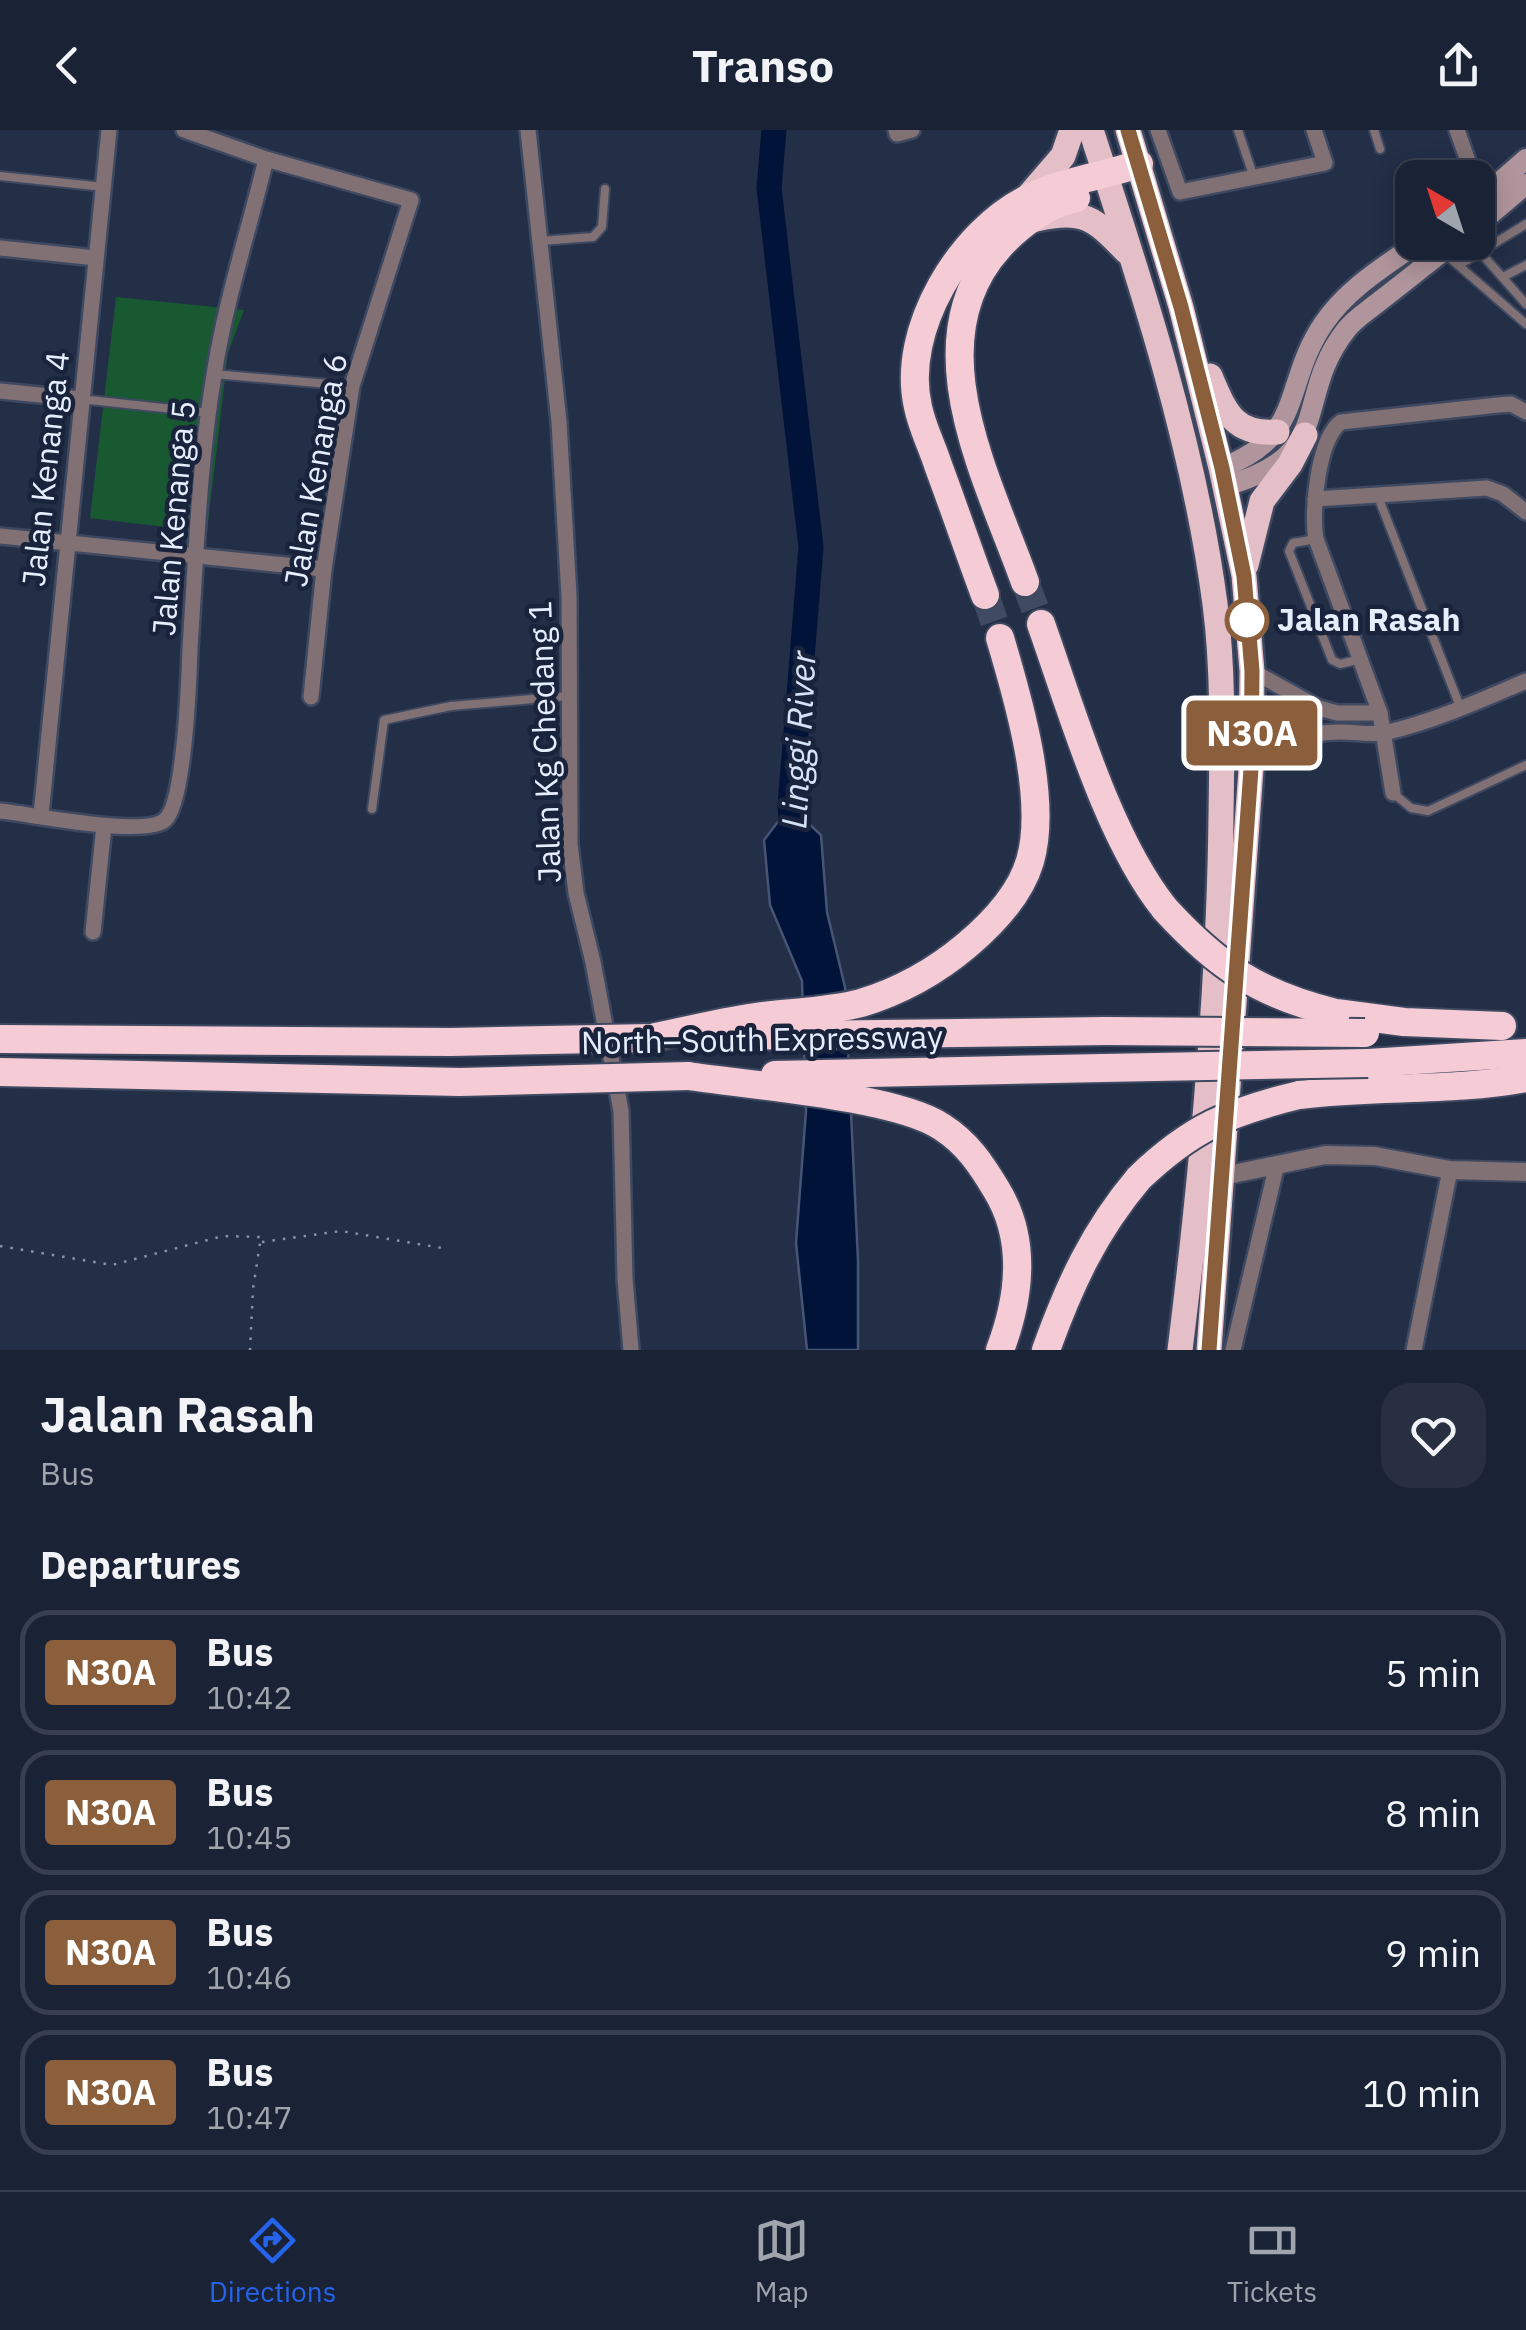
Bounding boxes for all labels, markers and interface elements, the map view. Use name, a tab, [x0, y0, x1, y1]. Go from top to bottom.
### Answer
text: Transo	[692, 36, 834, 94]
icon: back	[40, 38, 95, 93]
icon: share	[1431, 38, 1486, 93]
north arrow	[1395, 160, 1495, 260]
map controls	[1395, 160, 1495, 260]
street label: Jalan Kenanga 4	[12, 349, 78, 588]
street label: Jalan Kenanga 6	[274, 350, 356, 590]
street label: Jalan Kenanga 5	[142, 398, 204, 637]
place label: Jalan Rasah	[1277, 598, 1461, 640]
marker: Jalan Rasah	[1226, 599, 1268, 641]
street label: Jalan Kg Chedang 1	[518, 600, 570, 884]
water label: Linggi River	[770, 649, 826, 830]
line badge: N30A	[1182, 700, 1322, 766]
text: N30A	[1206, 710, 1298, 756]
street label: North–South Expressway	[581, 1015, 943, 1063]
text: Jalan Rasah	[40, 1383, 315, 1445]
button: heart	[1381, 1383, 1486, 1488]
text: Bus	[40, 1452, 95, 1494]
text: Departures	[40, 1540, 241, 1589]
text: Bus	[206, 1627, 273, 1676]
text: 5 min	[1385, 1648, 1481, 1697]
text: N30A	[65, 1649, 156, 1695]
text: 10:42	[206, 1676, 292, 1718]
text: Bus	[206, 1767, 273, 1816]
text: 8 min	[1385, 1788, 1481, 1837]
text: N30A	[65, 1789, 156, 1835]
text: 10:45	[206, 1816, 292, 1858]
text: Bus	[206, 1907, 273, 1956]
text: 9 min	[1385, 1928, 1481, 1977]
text: N30A	[65, 1929, 156, 1975]
text: 10:46	[206, 1956, 292, 1998]
text: Bus	[206, 2047, 273, 2096]
text: 10 min	[1362, 2068, 1481, 2117]
text: N30A	[65, 2069, 156, 2115]
text: 10:47	[206, 2096, 292, 2138]
tab: Directions	[209, 2213, 336, 2310]
tab: Map	[754, 2213, 809, 2310]
tab: Tickets	[1227, 2213, 1317, 2310]

